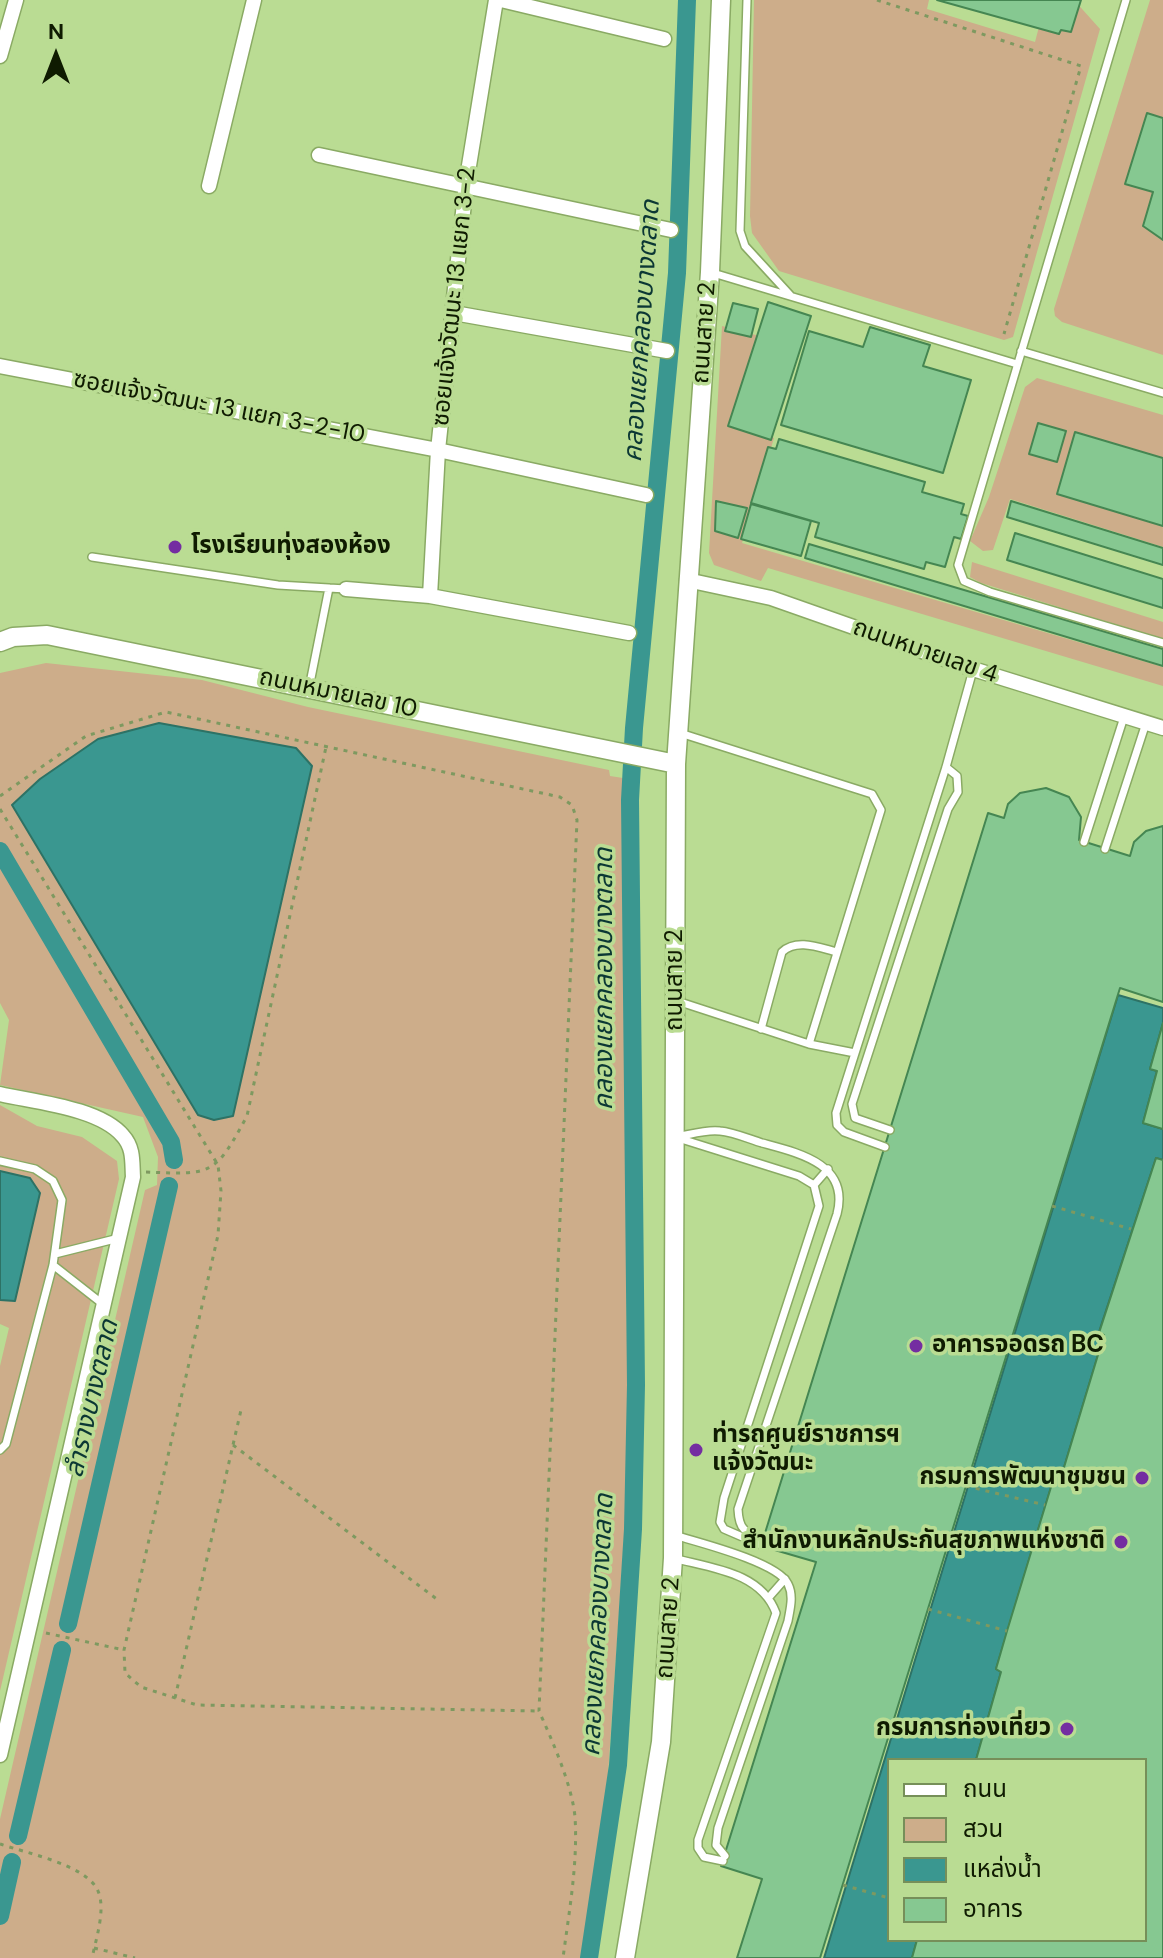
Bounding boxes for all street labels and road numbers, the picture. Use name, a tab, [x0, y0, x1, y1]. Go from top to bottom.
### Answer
street label: ซอยแจ้งวัฒนะ 13 แยก 3-2	[427, 166, 483, 428]
street label: ถนนสาย 2	[687, 281, 723, 385]
street label: ซอยแจ้งวัฒนะ 13 แยก 3-2-10	[71, 366, 367, 450]
street label: ถนนหมายเลข 4	[849, 614, 1001, 690]
street label: ถนนหมายเลข 10	[256, 663, 420, 725]
street label: ถนนสาย 2	[662, 929, 690, 1031]
street label: ถนนสาย 2	[651, 1576, 687, 1680]

